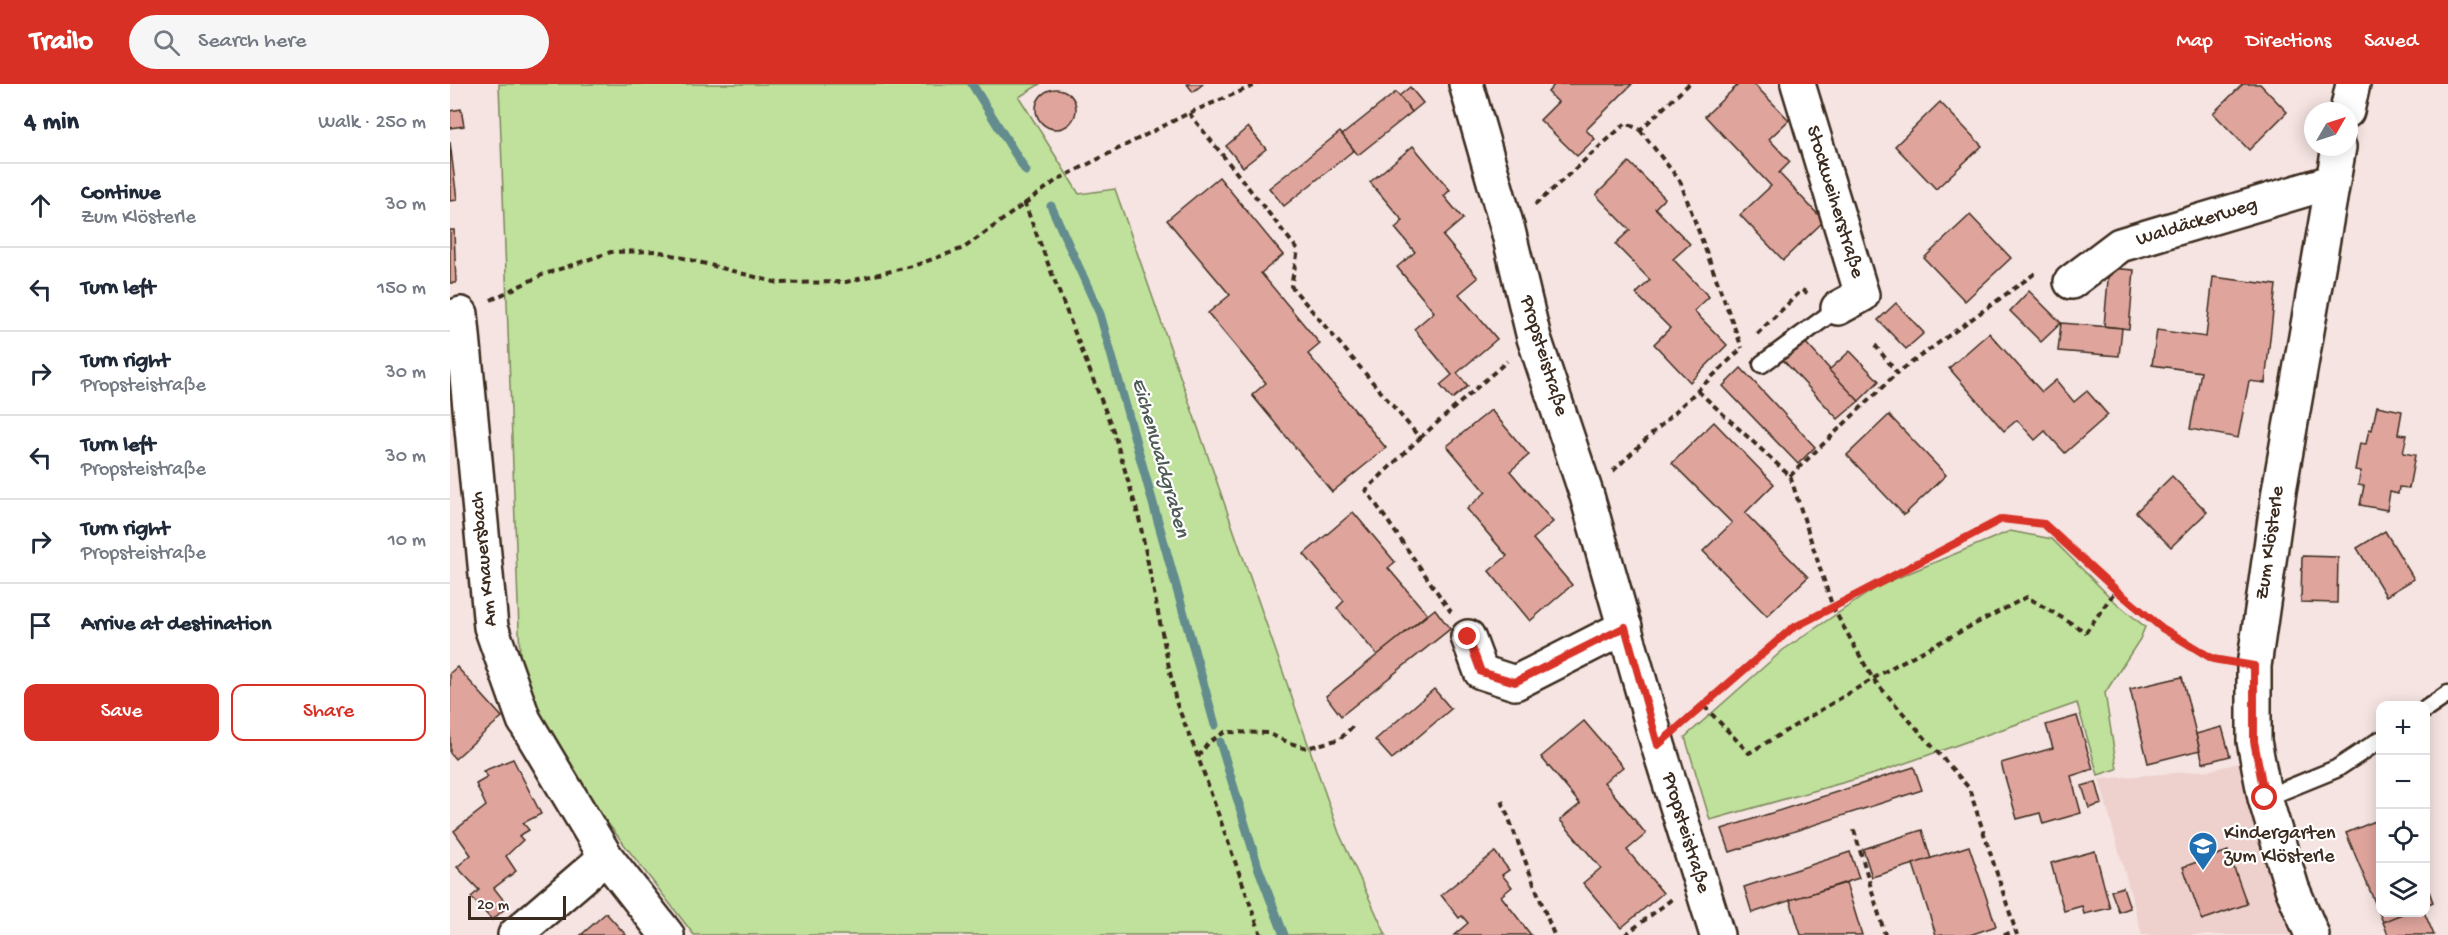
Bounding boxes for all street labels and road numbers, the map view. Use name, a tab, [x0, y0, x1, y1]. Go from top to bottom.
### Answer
street label: Stockweiherstraße	[1800, 123, 1868, 282]
street label: Waldäckerweg	[2134, 194, 2260, 252]
street label: Propsteistraße	[1513, 292, 1572, 420]
street label: Zum Klösterle	[2252, 484, 2290, 601]
street label: Am Knauersbach	[466, 490, 504, 628]
street label: Propsteistraße	[1655, 769, 1714, 897]

